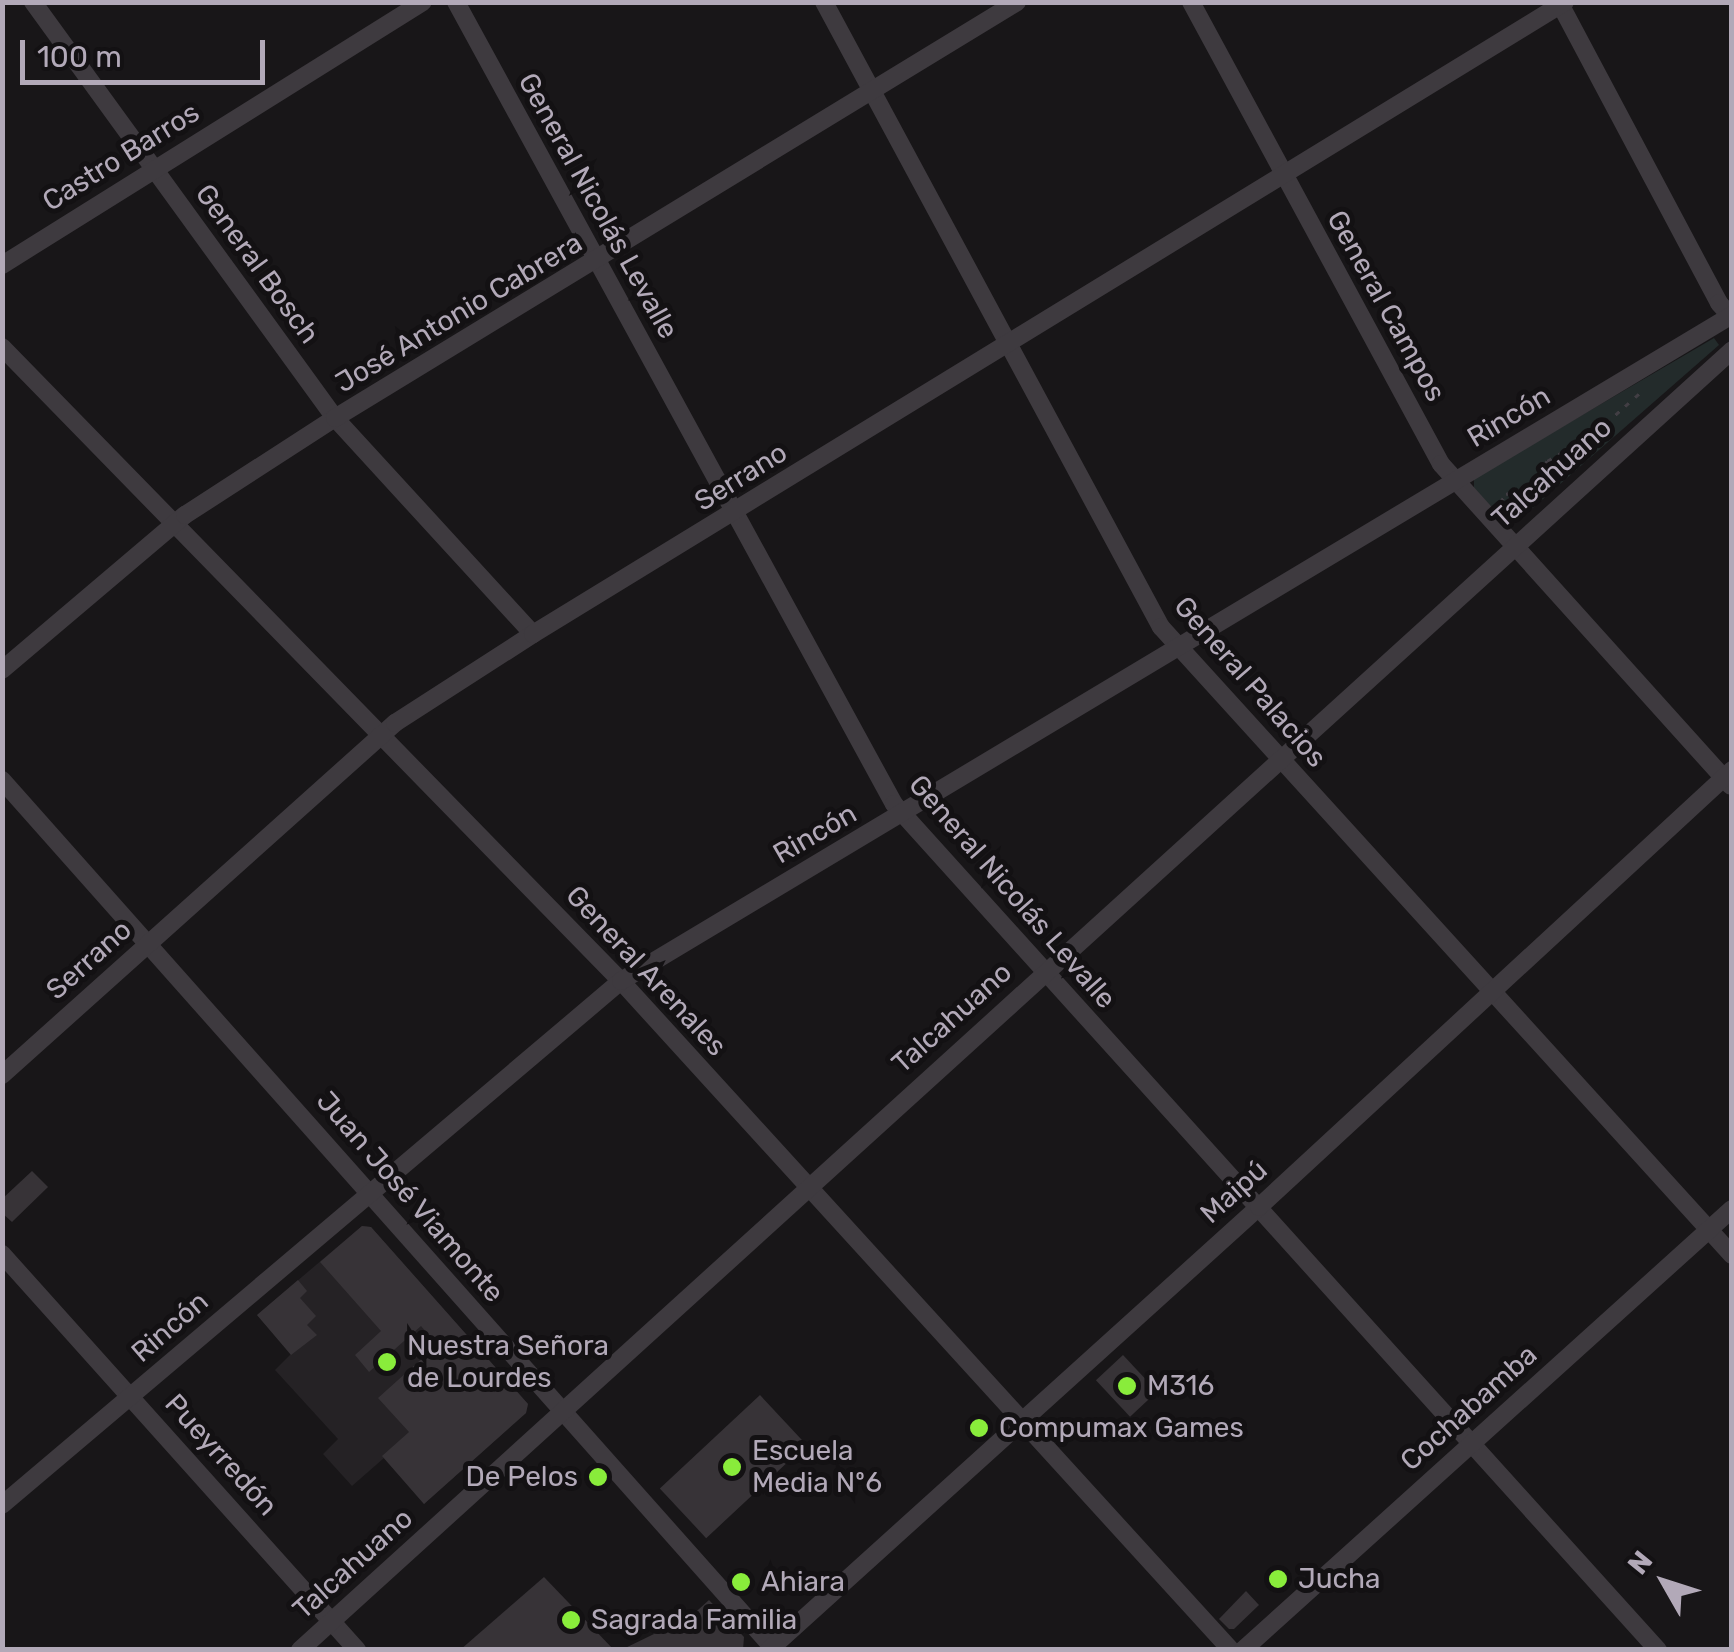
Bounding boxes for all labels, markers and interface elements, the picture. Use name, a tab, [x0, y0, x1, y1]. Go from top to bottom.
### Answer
scale bar	[25, 20, 270, 82]
text: 100 m	[37, 39, 122, 75]
street label: General Nicolás Levalle	[511, 67, 685, 345]
street label: Castro Barros	[37, 96, 205, 218]
street label: General Bosch	[188, 178, 326, 350]
street label: General Campos	[1320, 205, 1452, 407]
street label: José Antonio Cabrera	[329, 226, 589, 400]
street label: Rincón	[1462, 379, 1556, 455]
street label: Talcahuano	[1485, 411, 1619, 535]
street label: Serrano	[689, 436, 793, 518]
street label: General Palacios	[1167, 590, 1333, 774]
street label: General Nicolás Levalle	[901, 768, 1123, 1016]
street label: Rincón	[767, 797, 863, 871]
street label: General Arenales	[558, 879, 734, 1063]
street label: Serrano	[40, 913, 138, 1007]
street label: Talcahuano	[885, 956, 1019, 1080]
street label: Juan José Viamonte	[309, 1084, 511, 1310]
street label: Maipú	[1194, 1153, 1274, 1231]
street label: Rincón	[125, 1285, 215, 1369]
place label: Nuestra Señora de Lourdes	[407, 1329, 609, 1395]
street label: Cochabamba	[1394, 1338, 1544, 1478]
marker: Nuestra Señora de Lourdes	[376, 1351, 398, 1373]
place label: M316	[1147, 1369, 1214, 1403]
marker: M316	[1116, 1375, 1138, 1397]
street label: Pueyrredón	[158, 1387, 284, 1523]
place label: Compumax Games	[999, 1411, 1244, 1445]
marker: Compumax Games	[968, 1417, 990, 1439]
place label: Escuela Media Nº6	[752, 1434, 882, 1500]
marker: Escuela Media Nº6	[721, 1456, 743, 1478]
place label: De Pelos	[466, 1460, 578, 1494]
marker: De Pelos	[587, 1466, 609, 1488]
street label: Talcahuano	[286, 1502, 420, 1626]
north arrow	[1614, 1532, 1714, 1632]
text: N	[1621, 1545, 1659, 1581]
place label: Jucha	[1298, 1562, 1380, 1596]
place label: Ahiara	[761, 1565, 845, 1599]
marker: Jucha	[1267, 1568, 1289, 1590]
marker: Ahiara	[730, 1571, 752, 1593]
place label: Sagrada Familia	[591, 1603, 797, 1637]
marker: Sagrada Familia	[560, 1609, 582, 1631]

